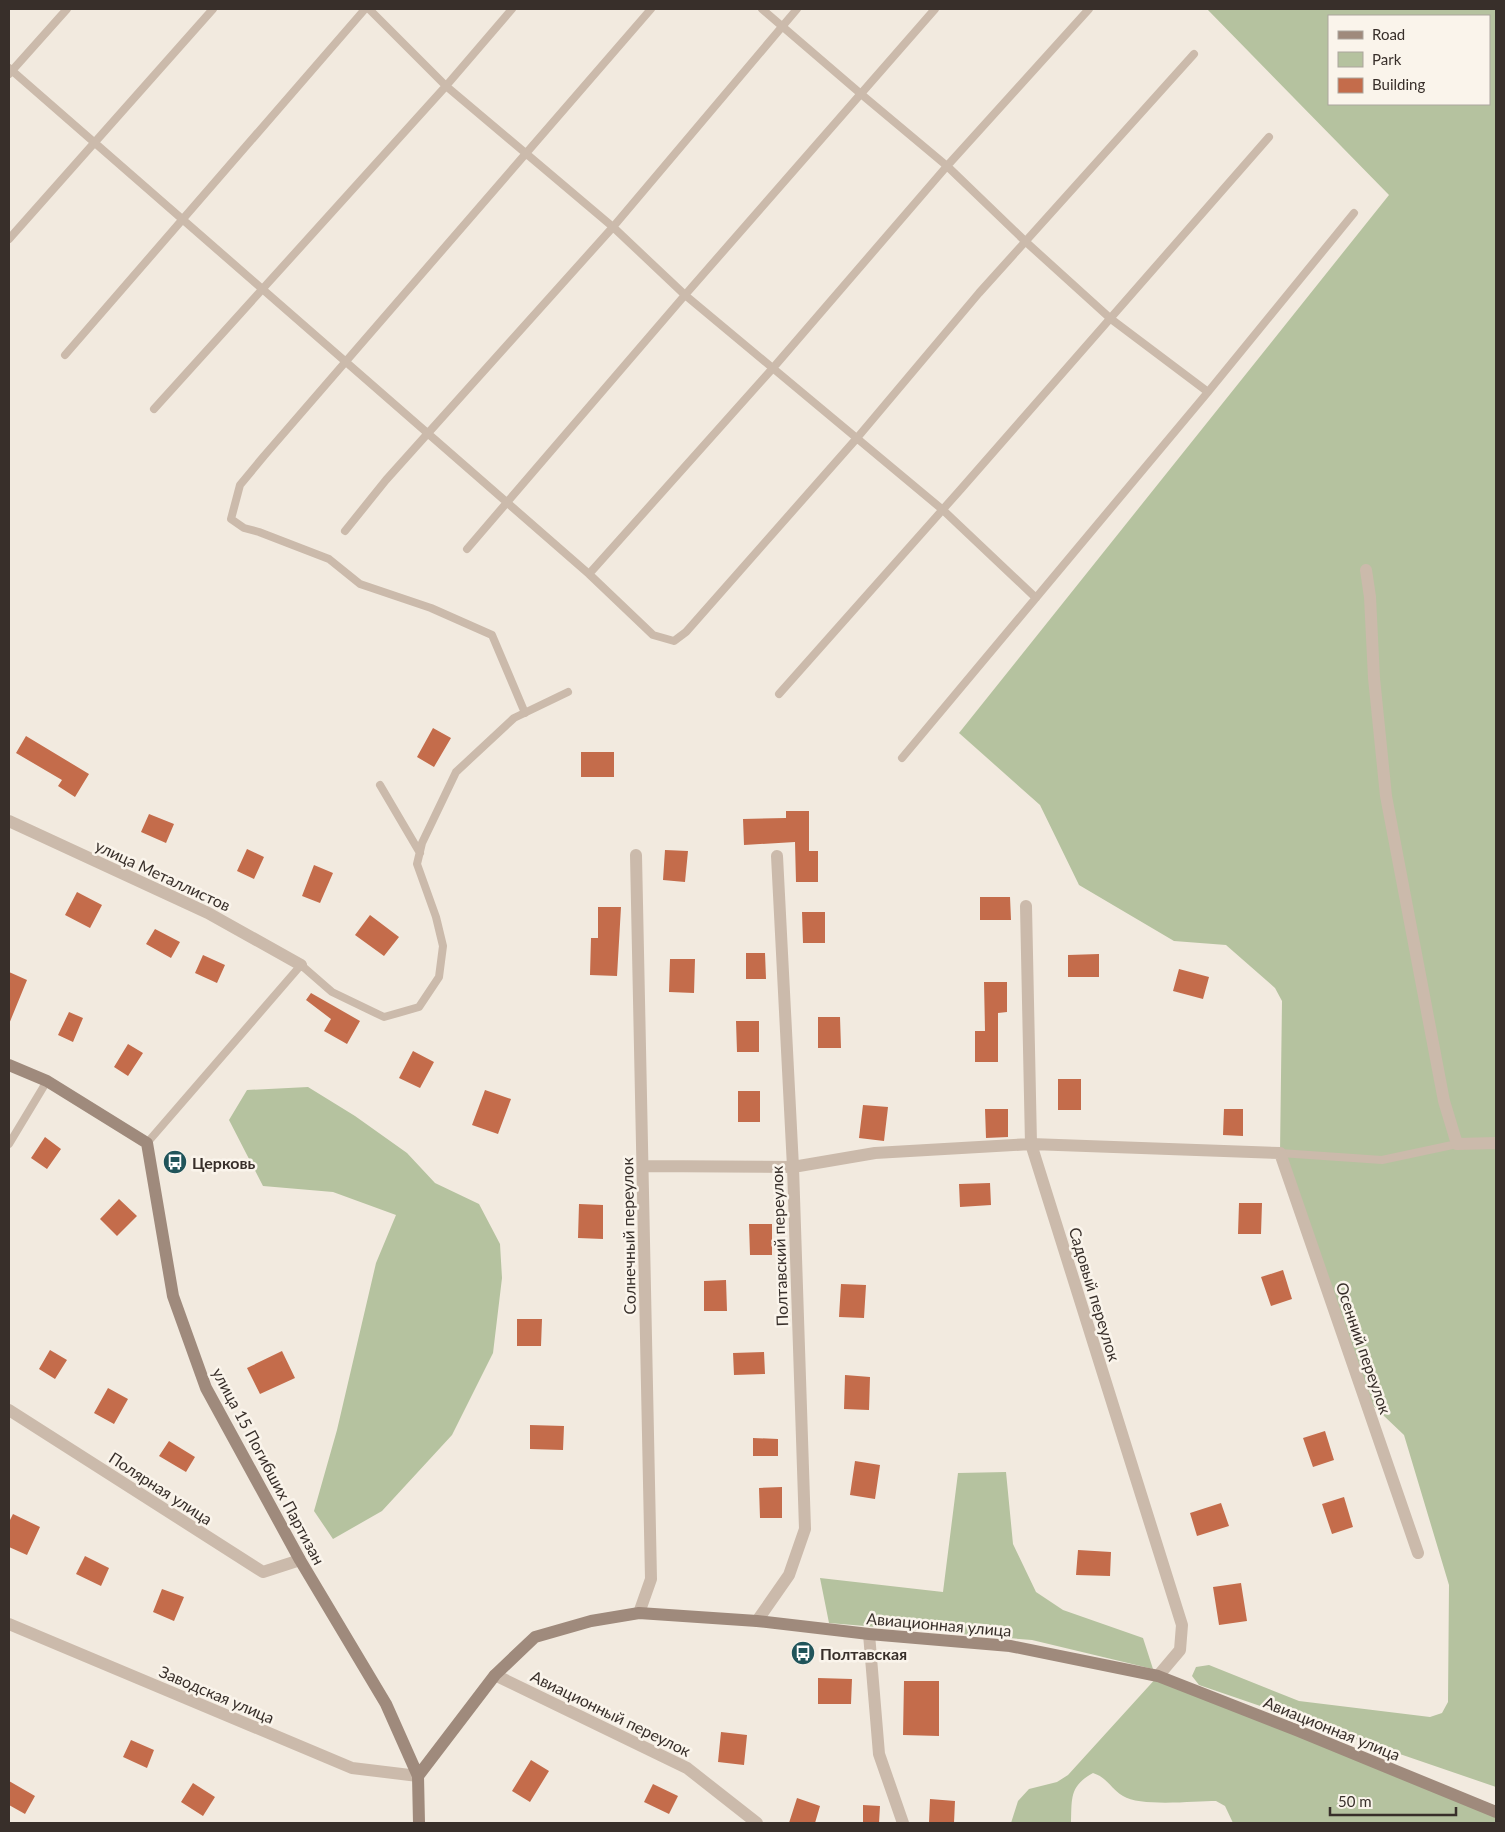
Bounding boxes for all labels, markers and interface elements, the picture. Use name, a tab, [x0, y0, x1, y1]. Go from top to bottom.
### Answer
legend	[1328, 15, 1490, 105]
text: Road	[1372, 25, 1405, 43]
text: Park	[1372, 50, 1402, 68]
text: Building	[1372, 75, 1425, 93]
street label: улица Металлистов	[92, 835, 234, 915]
bus stop icon: Церковь	[162, 1149, 188, 1175]
place label: Церковь	[192, 1153, 256, 1172]
street label: Солнечный переулок	[617, 1157, 639, 1315]
street label: Полтавский переулок	[767, 1165, 791, 1327]
street label: Садовый переулок	[1066, 1225, 1125, 1364]
street label: Осенний переулок	[1333, 1280, 1396, 1417]
street label: улица 15 Погибших Партизан	[209, 1364, 329, 1568]
street label: Полярная улица	[106, 1448, 216, 1528]
street label: Авиационная улица	[866, 1608, 1012, 1640]
bus stop icon: Полтавская	[790, 1640, 816, 1666]
place label: Полтавская	[820, 1644, 907, 1663]
street label: Заводская улица	[157, 1661, 277, 1727]
street label: Авиационный переулок	[528, 1666, 695, 1760]
street label: Авиационная улица	[1261, 1692, 1403, 1764]
scale bar	[1330, 1784, 1456, 1816]
text: 50 m	[1338, 1792, 1372, 1810]

